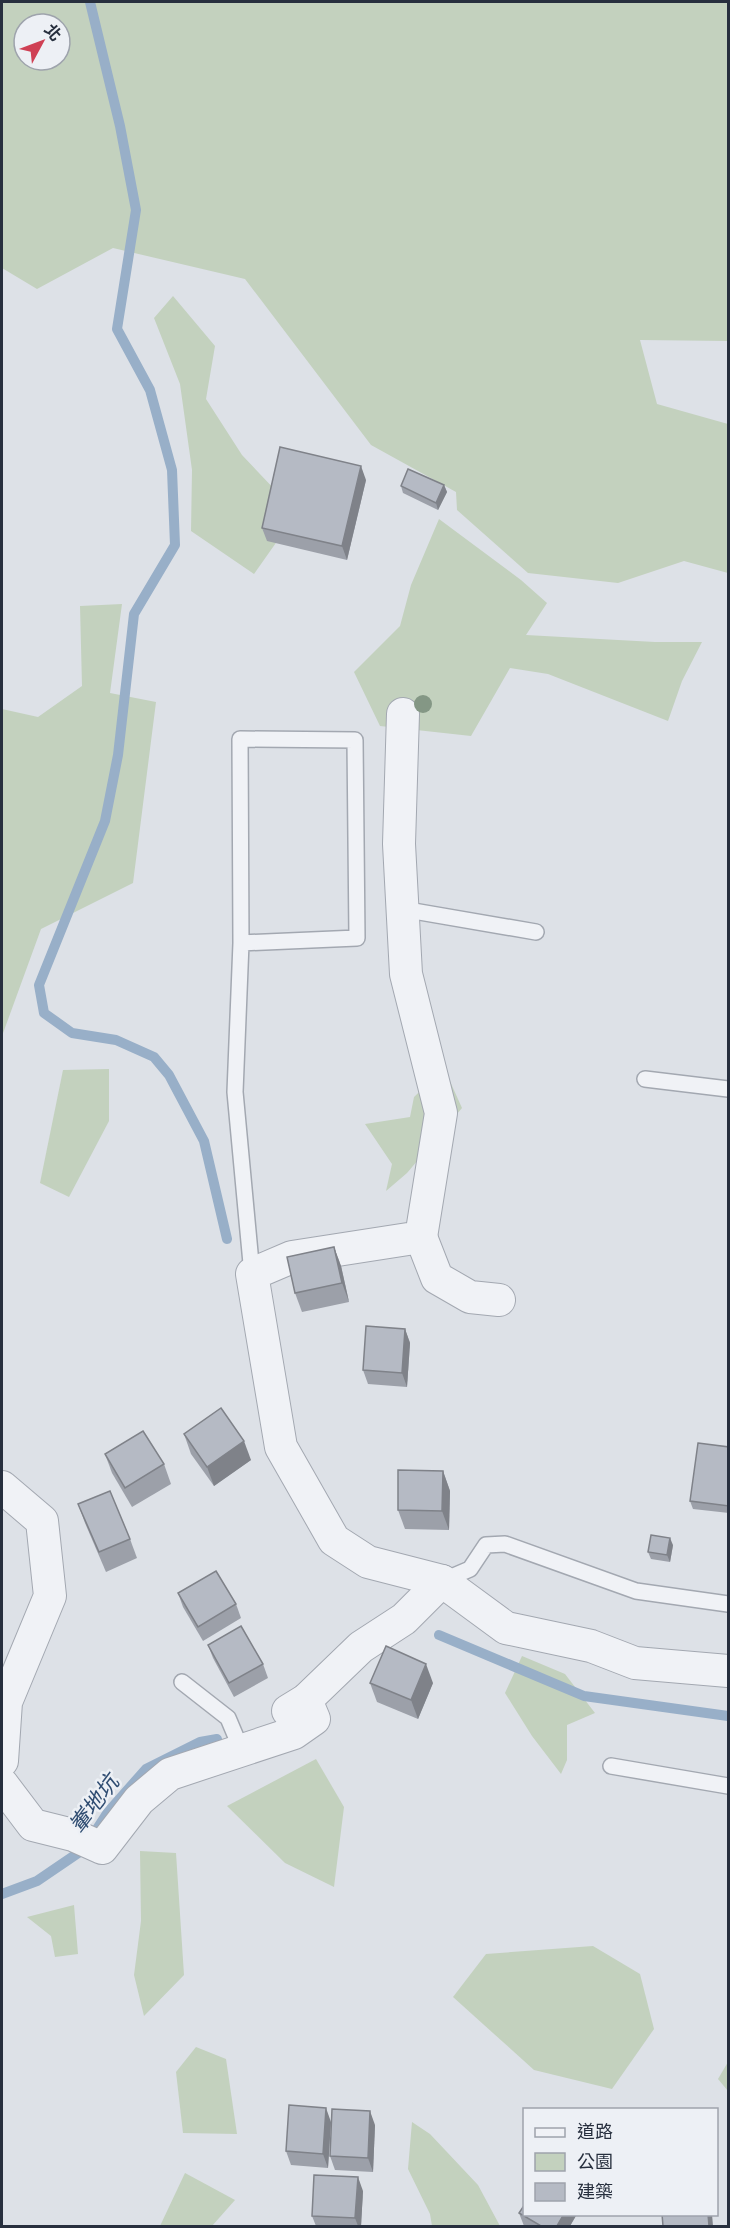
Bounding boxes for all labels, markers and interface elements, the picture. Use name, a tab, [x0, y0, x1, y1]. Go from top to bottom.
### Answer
north arrow	[12, 12, 72, 72]
text: 北	[41, 21, 65, 44]
water label: 輋地坑	[64, 1768, 126, 1838]
legend	[523, 2108, 718, 2216]
text: 道路	[577, 2122, 613, 2142]
text: 公園	[577, 2152, 613, 2172]
text: 建築	[577, 2182, 613, 2202]

